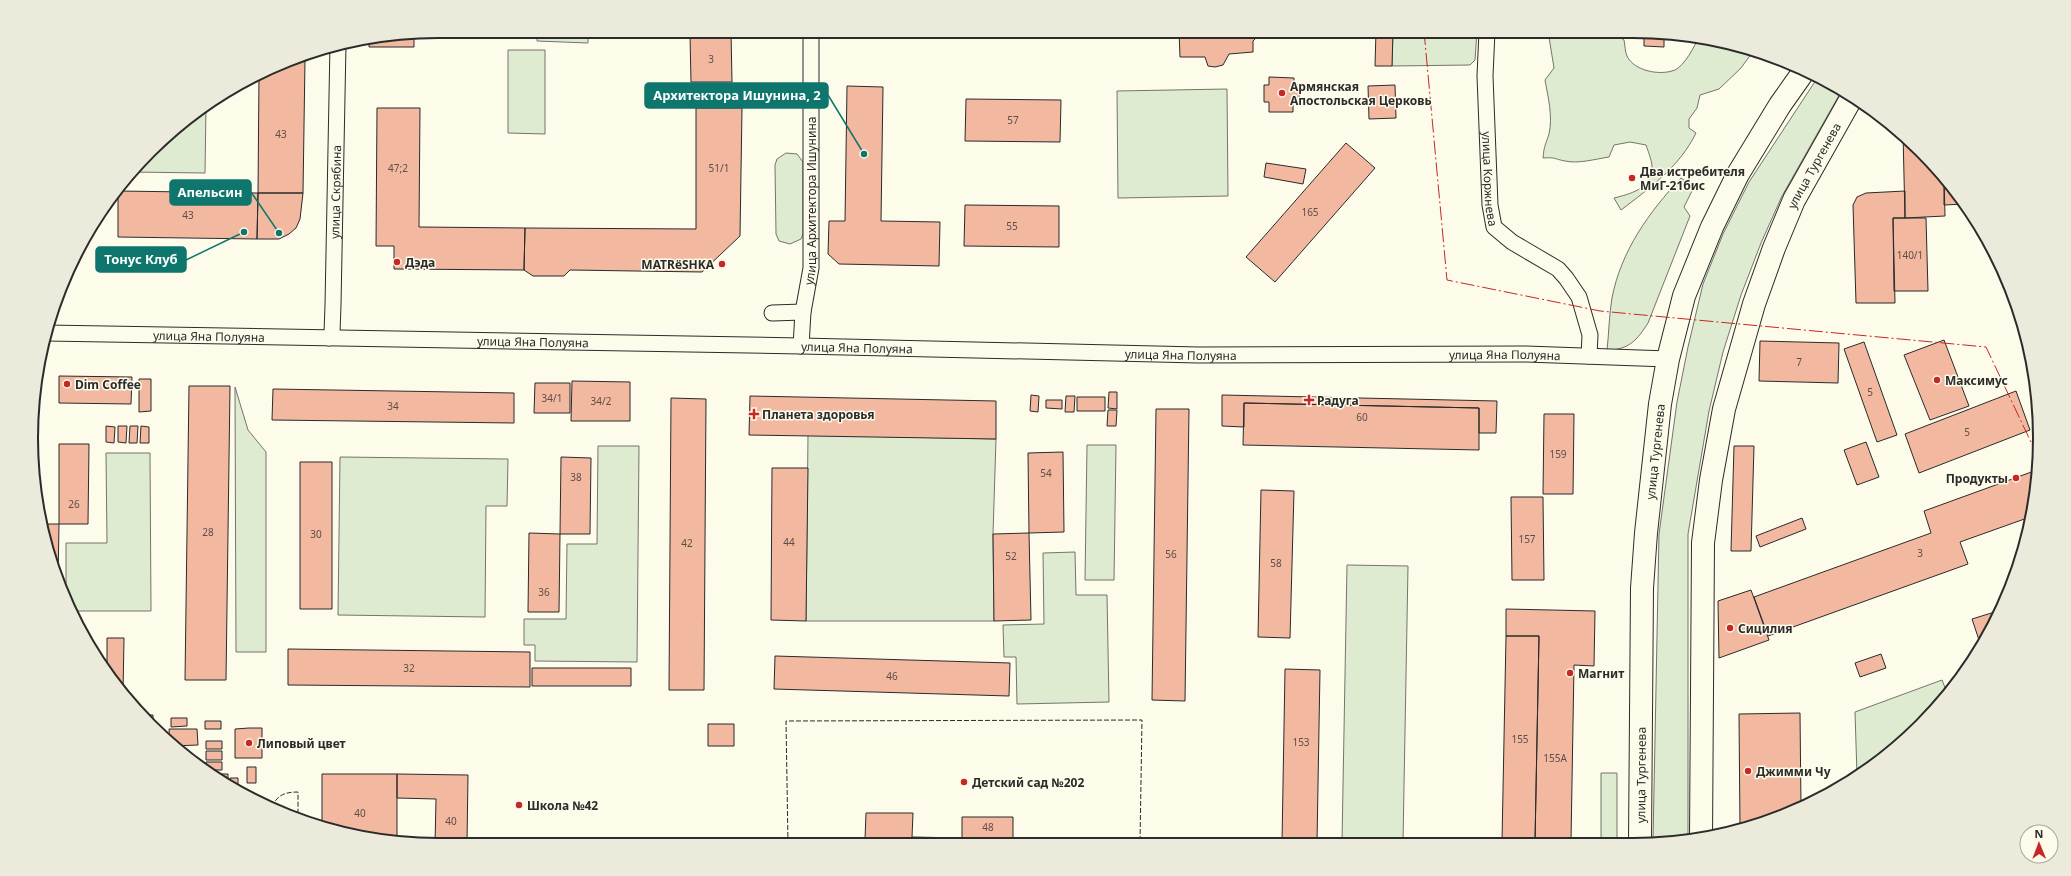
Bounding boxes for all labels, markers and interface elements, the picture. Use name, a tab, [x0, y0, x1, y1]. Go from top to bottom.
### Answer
house number: 3	[708, 52, 714, 66]
place label: Армянская Апостольская Церковь	[1290, 78, 1432, 109]
callout: Архитектора Ишунина, 2	[645, 83, 828, 108]
text: Архитектора Ишунина, 2	[653, 86, 821, 104]
marker: Армянская Апостольская Церковь	[1277, 88, 1287, 98]
house number: 57	[1007, 113, 1019, 127]
street label: улица Архитектора Ишунина	[800, 117, 820, 286]
street label: улица Тургенева	[1783, 119, 1844, 211]
house number: 43	[275, 127, 287, 141]
street label: улица Коржнева	[1479, 131, 1502, 228]
street label: улица Скрябина	[326, 145, 345, 239]
house number: 47;2	[388, 161, 408, 175]
house number: 51/1	[709, 161, 729, 175]
place label: Два истребителя МиГ-21бис	[1640, 163, 1745, 194]
marker: Два истребителя МиГ-21бис	[1627, 173, 1637, 183]
callout: Апельсин	[170, 180, 251, 205]
text: Апельсин	[178, 183, 242, 201]
house number: 165	[1301, 205, 1319, 219]
house number: 43	[182, 208, 194, 222]
house number: 55	[1006, 219, 1018, 233]
callout: Тонус Клуб	[96, 247, 186, 272]
house number: 140/1	[1897, 248, 1923, 262]
text: Тонус Клуб	[104, 250, 178, 268]
place label: Дэда	[405, 254, 435, 271]
place label: MATRёSHKA	[641, 256, 715, 273]
marker: Дэда	[392, 257, 402, 267]
marker: MATRёSHKA	[717, 259, 727, 269]
street label: улица Яна Полуяна	[153, 326, 265, 345]
street label: улица Яна Полуяна	[477, 332, 589, 351]
street label: улица Яна Полуяна	[801, 338, 913, 357]
street label: улица Яна Полуяна	[1125, 345, 1237, 364]
street label: улица Яна Полуяна	[1449, 345, 1561, 364]
house number: 7	[1796, 355, 1802, 369]
place label: Максимус	[1945, 372, 2008, 389]
marker: Максимус	[1932, 375, 1942, 385]
place label: Dim Coffee	[75, 376, 141, 393]
marker: Dim Coffee	[62, 379, 72, 389]
house number: 5	[1867, 385, 1873, 399]
house number: 34/1	[542, 391, 562, 405]
place label: Радуга	[1317, 392, 1359, 409]
house number: 34/2	[591, 394, 612, 408]
marker: Радуга	[1304, 395, 1314, 405]
house number: 34	[387, 399, 399, 413]
street label: улица Тургенева	[1641, 403, 1668, 500]
place label: Планета здоровья	[762, 406, 874, 423]
marker: Планета здоровья	[749, 409, 759, 419]
house number: 60	[1356, 410, 1368, 424]
house number: 5	[1964, 425, 1970, 439]
house number: 159	[1549, 447, 1567, 461]
house number: 54	[1040, 466, 1052, 480]
house number: 38	[570, 470, 582, 484]
place label: Продукты	[1946, 470, 2008, 487]
marker: Продукты	[2011, 473, 2021, 483]
house number: 26	[68, 497, 80, 511]
house number: 28	[202, 525, 214, 539]
house number: 30	[310, 527, 322, 541]
house number: 157	[1518, 532, 1536, 546]
house number: 44	[783, 535, 795, 549]
house number: 42	[681, 536, 693, 550]
house number: 3	[1917, 546, 1923, 560]
house number: 56	[1165, 547, 1177, 561]
house number: 52	[1005, 549, 1017, 563]
house number: 58	[1270, 556, 1282, 570]
house number: 36	[538, 585, 550, 599]
place label: Сицилия	[1738, 620, 1793, 637]
marker: Сицилия	[1725, 623, 1735, 633]
house number: 32	[403, 661, 415, 675]
place label: Магнит	[1578, 665, 1624, 682]
marker: Магнит	[1565, 668, 1575, 678]
house number: 46	[886, 669, 898, 683]
street label: улица Тургенева	[1632, 727, 1649, 823]
house number: 155	[1511, 732, 1529, 746]
place label: Липовый цвет	[257, 735, 346, 752]
house number: 153	[1292, 735, 1310, 749]
marker: Липовый цвет	[244, 738, 254, 748]
house number: 155А	[1543, 751, 1567, 765]
place label: Джимми Чу	[1756, 763, 1831, 780]
marker: Джимми Чу	[1743, 766, 1753, 776]
place label: Детский сад №202	[972, 774, 1084, 791]
marker: Детский сад №202	[959, 777, 969, 787]
place label: Школа №42	[527, 797, 598, 814]
marker: Школа №42	[514, 800, 524, 810]
house number: 40	[354, 806, 366, 820]
house number: 40	[445, 814, 457, 828]
house number: 48	[982, 820, 994, 834]
north arrow	[2019, 824, 2059, 864]
text: N	[2034, 826, 2043, 841]

